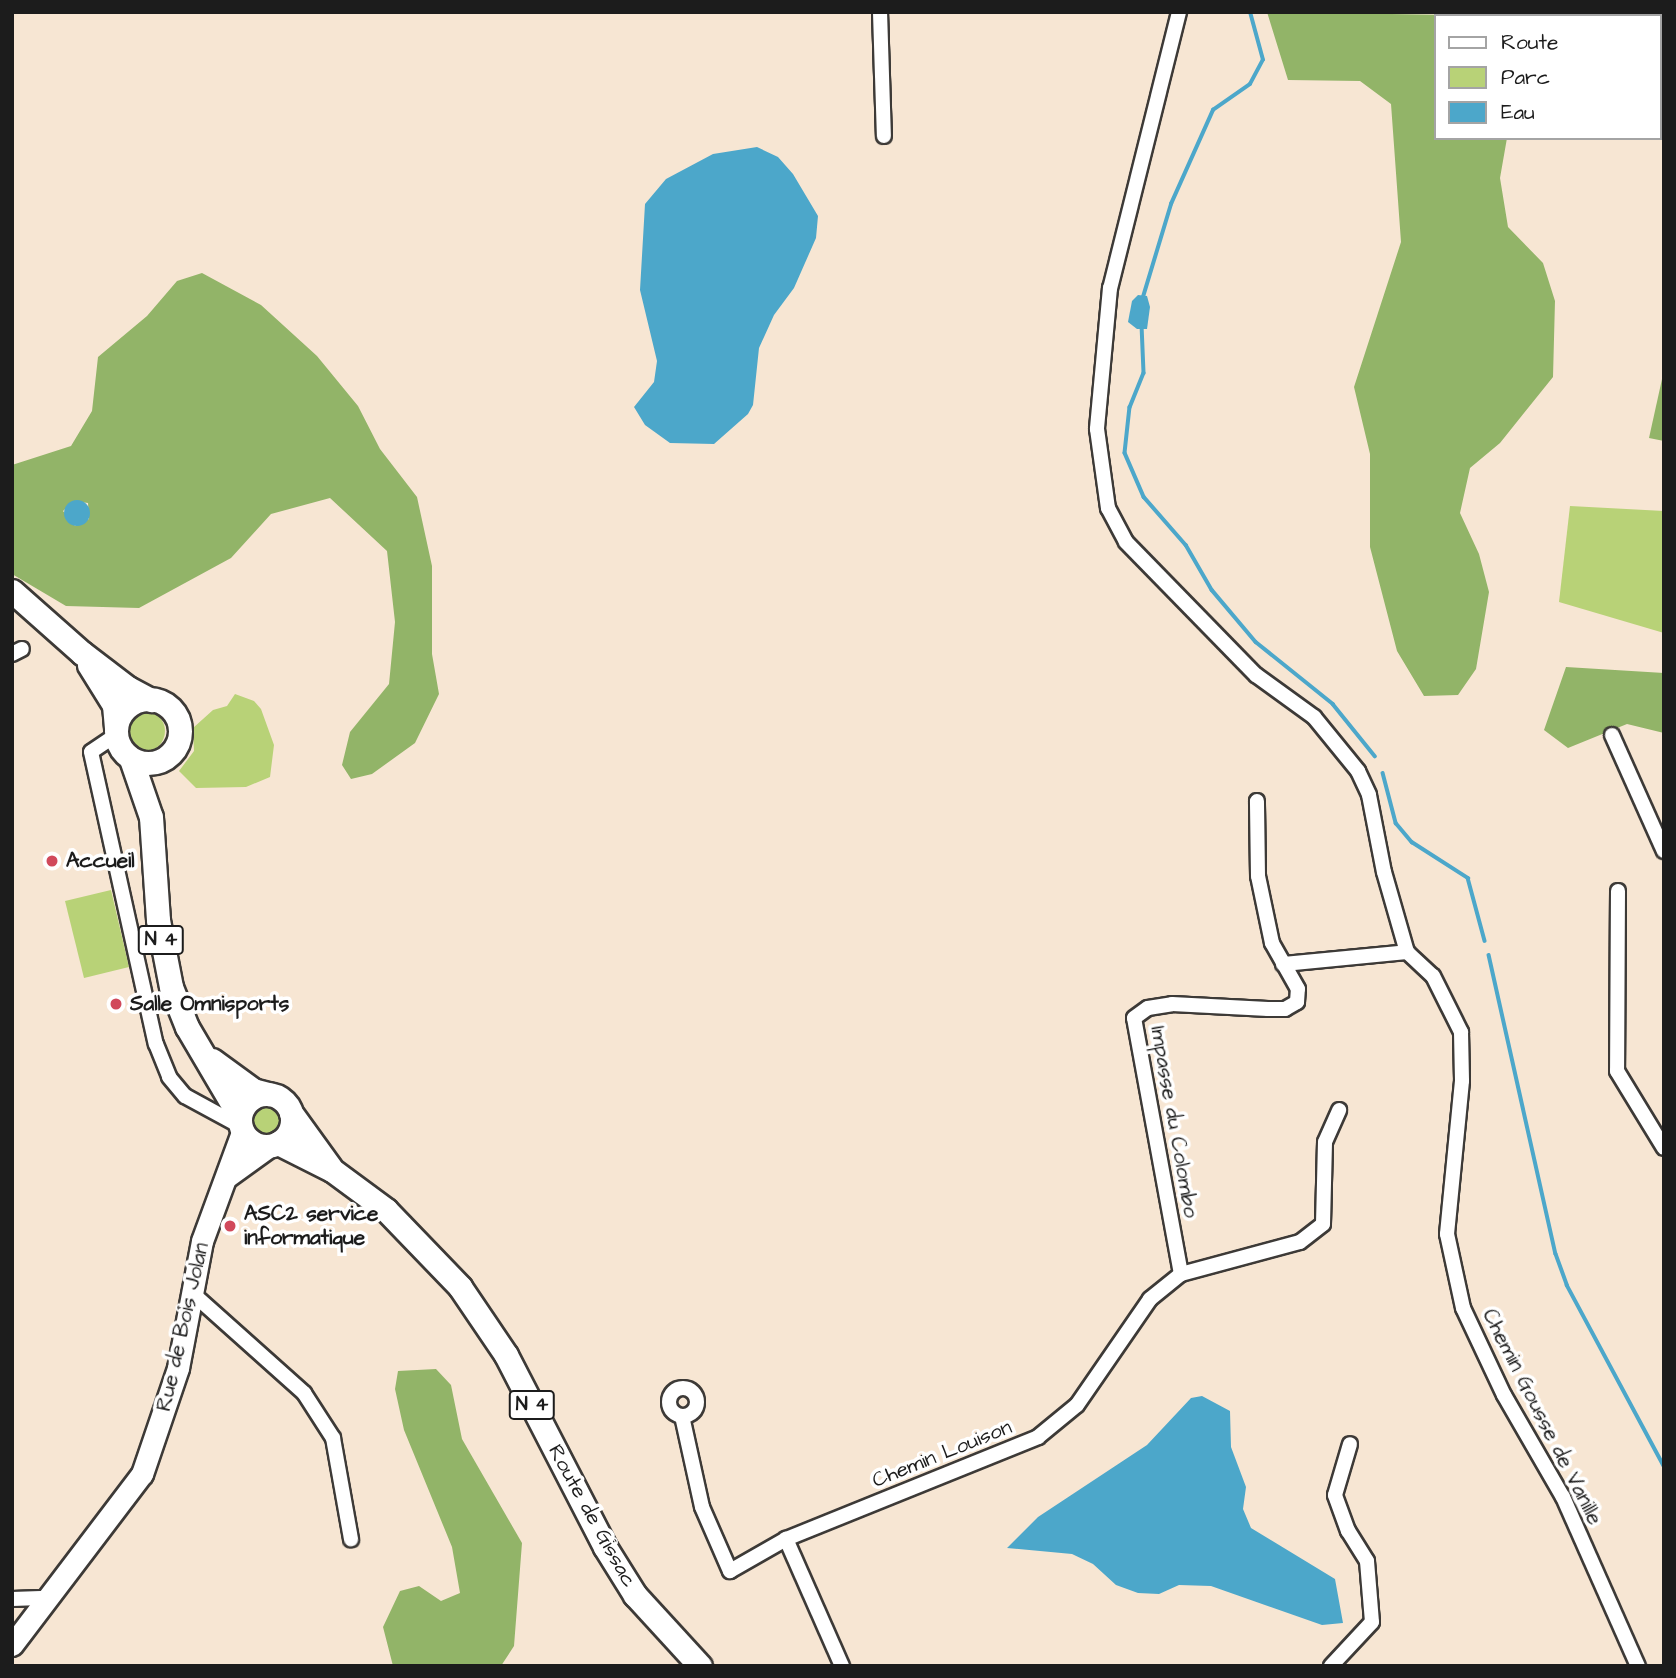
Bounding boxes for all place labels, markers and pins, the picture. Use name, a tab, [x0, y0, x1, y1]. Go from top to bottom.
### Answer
place label: Accueil	[66, 848, 135, 874]
marker: Accueil	[44, 853, 60, 869]
place label: Salle Omnisports	[130, 991, 289, 1017]
marker: Salle Omnisports	[108, 996, 124, 1012]
place label: ASC2 service informatique	[244, 1201, 378, 1251]
marker: ASC2 service informatique	[222, 1218, 238, 1234]

